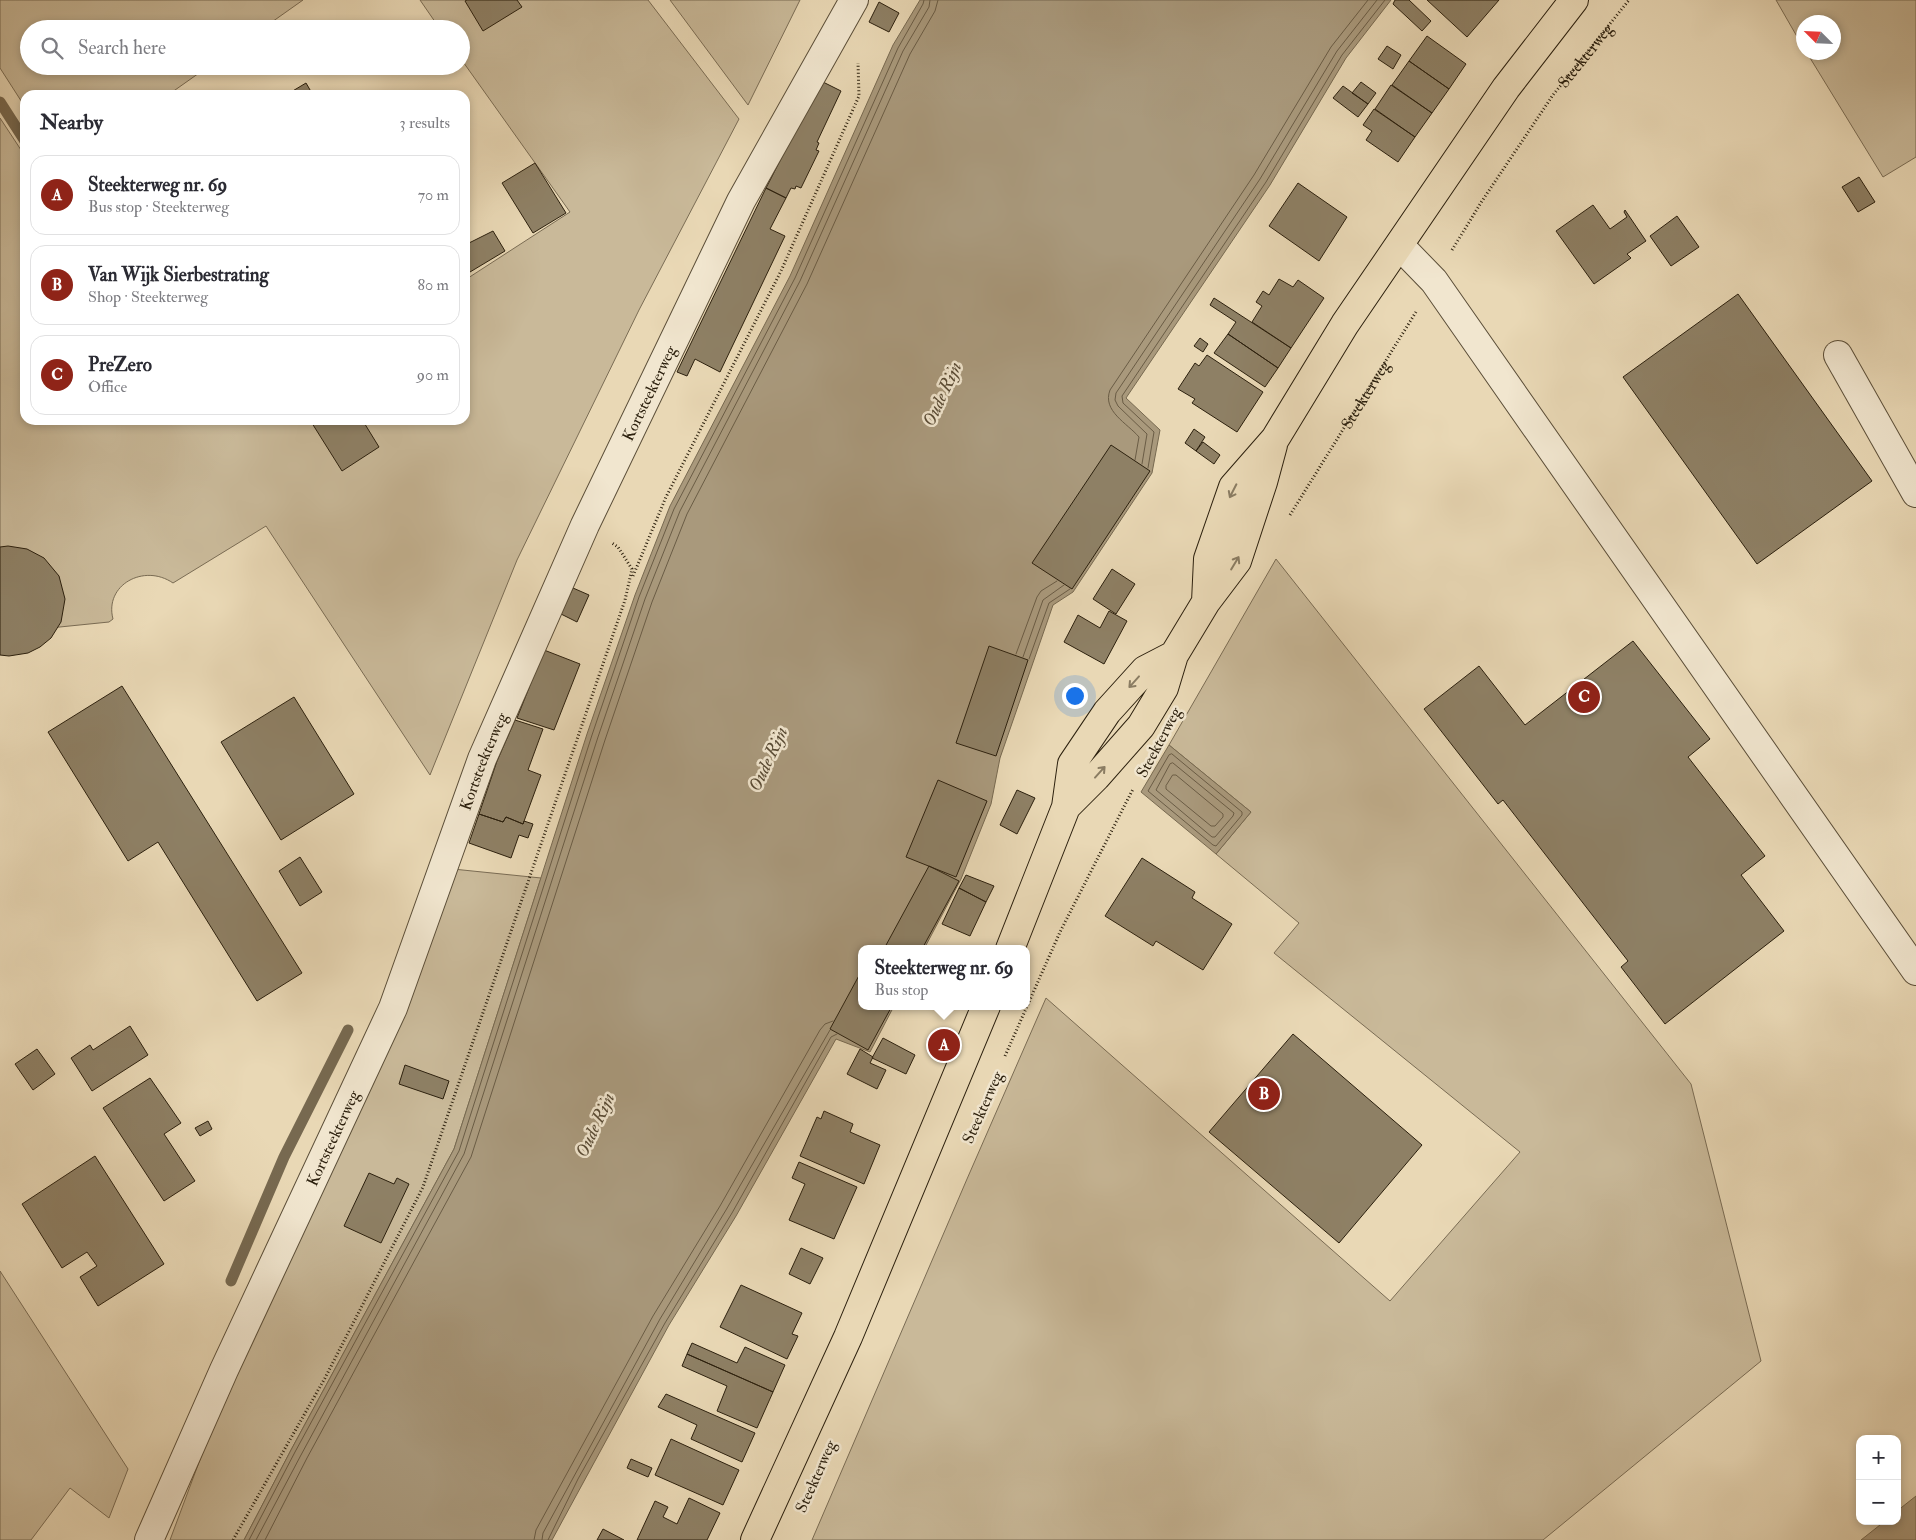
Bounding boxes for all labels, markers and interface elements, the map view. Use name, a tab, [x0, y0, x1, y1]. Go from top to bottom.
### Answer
north arrow	[1796, 15, 1841, 60]
street label: Steekterweg	[1554, 19, 1618, 92]
search box	[20, 20, 470, 75]
icon: search	[38, 34, 66, 62]
text: Search here	[78, 36, 166, 60]
text: Nearby	[40, 109, 103, 136]
text: 3 results	[399, 113, 450, 133]
text: Steekterweg nr. 69	[88, 173, 227, 197]
text: A	[52, 185, 62, 205]
text: 70 m	[418, 185, 449, 205]
text: Bus stop · Steekterweg	[88, 197, 229, 217]
text: Van Wijk Sierbestrating	[88, 263, 269, 287]
text: B	[52, 275, 62, 295]
text: 80 m	[418, 275, 449, 295]
text: Shop · Steekterweg	[88, 287, 208, 307]
street label: Kortsteekterweg	[618, 341, 681, 444]
text: PreZero	[88, 353, 152, 377]
street label: Steekterweg	[1337, 356, 1395, 433]
water label: Oude Rijn	[918, 358, 967, 430]
text: C	[51, 365, 63, 385]
text: 90 m	[417, 365, 449, 385]
text: Office	[88, 377, 127, 397]
one-way arrow	[1228, 483, 1238, 498]
one-way arrow	[1230, 557, 1240, 571]
one-way arrow	[1128, 675, 1140, 688]
pin: C	[1568, 678, 1600, 716]
your location	[1062, 683, 1088, 709]
street label: Steekterweg	[1132, 703, 1186, 781]
street label: Kortsteekterweg	[456, 709, 513, 813]
water label: Oude Rijn	[744, 723, 793, 795]
one-way arrow	[1094, 766, 1106, 779]
popup	[858, 945, 1030, 1010]
text: Steekterweg nr. 69	[874, 956, 1014, 980]
text: Bus stop	[874, 980, 928, 1000]
pin: A	[928, 1026, 960, 1064]
street label: Steekterweg	[958, 1067, 1008, 1147]
pin: B	[1248, 1075, 1280, 1113]
street label: Kortsteekterweg	[302, 1086, 365, 1189]
water label: Oude Rijn	[571, 1089, 620, 1161]
map controls	[1856, 1435, 1901, 1525]
button: +	[1856, 1435, 1901, 1480]
street label: Steekterweg	[791, 1436, 841, 1516]
button: −	[1856, 1480, 1901, 1525]

